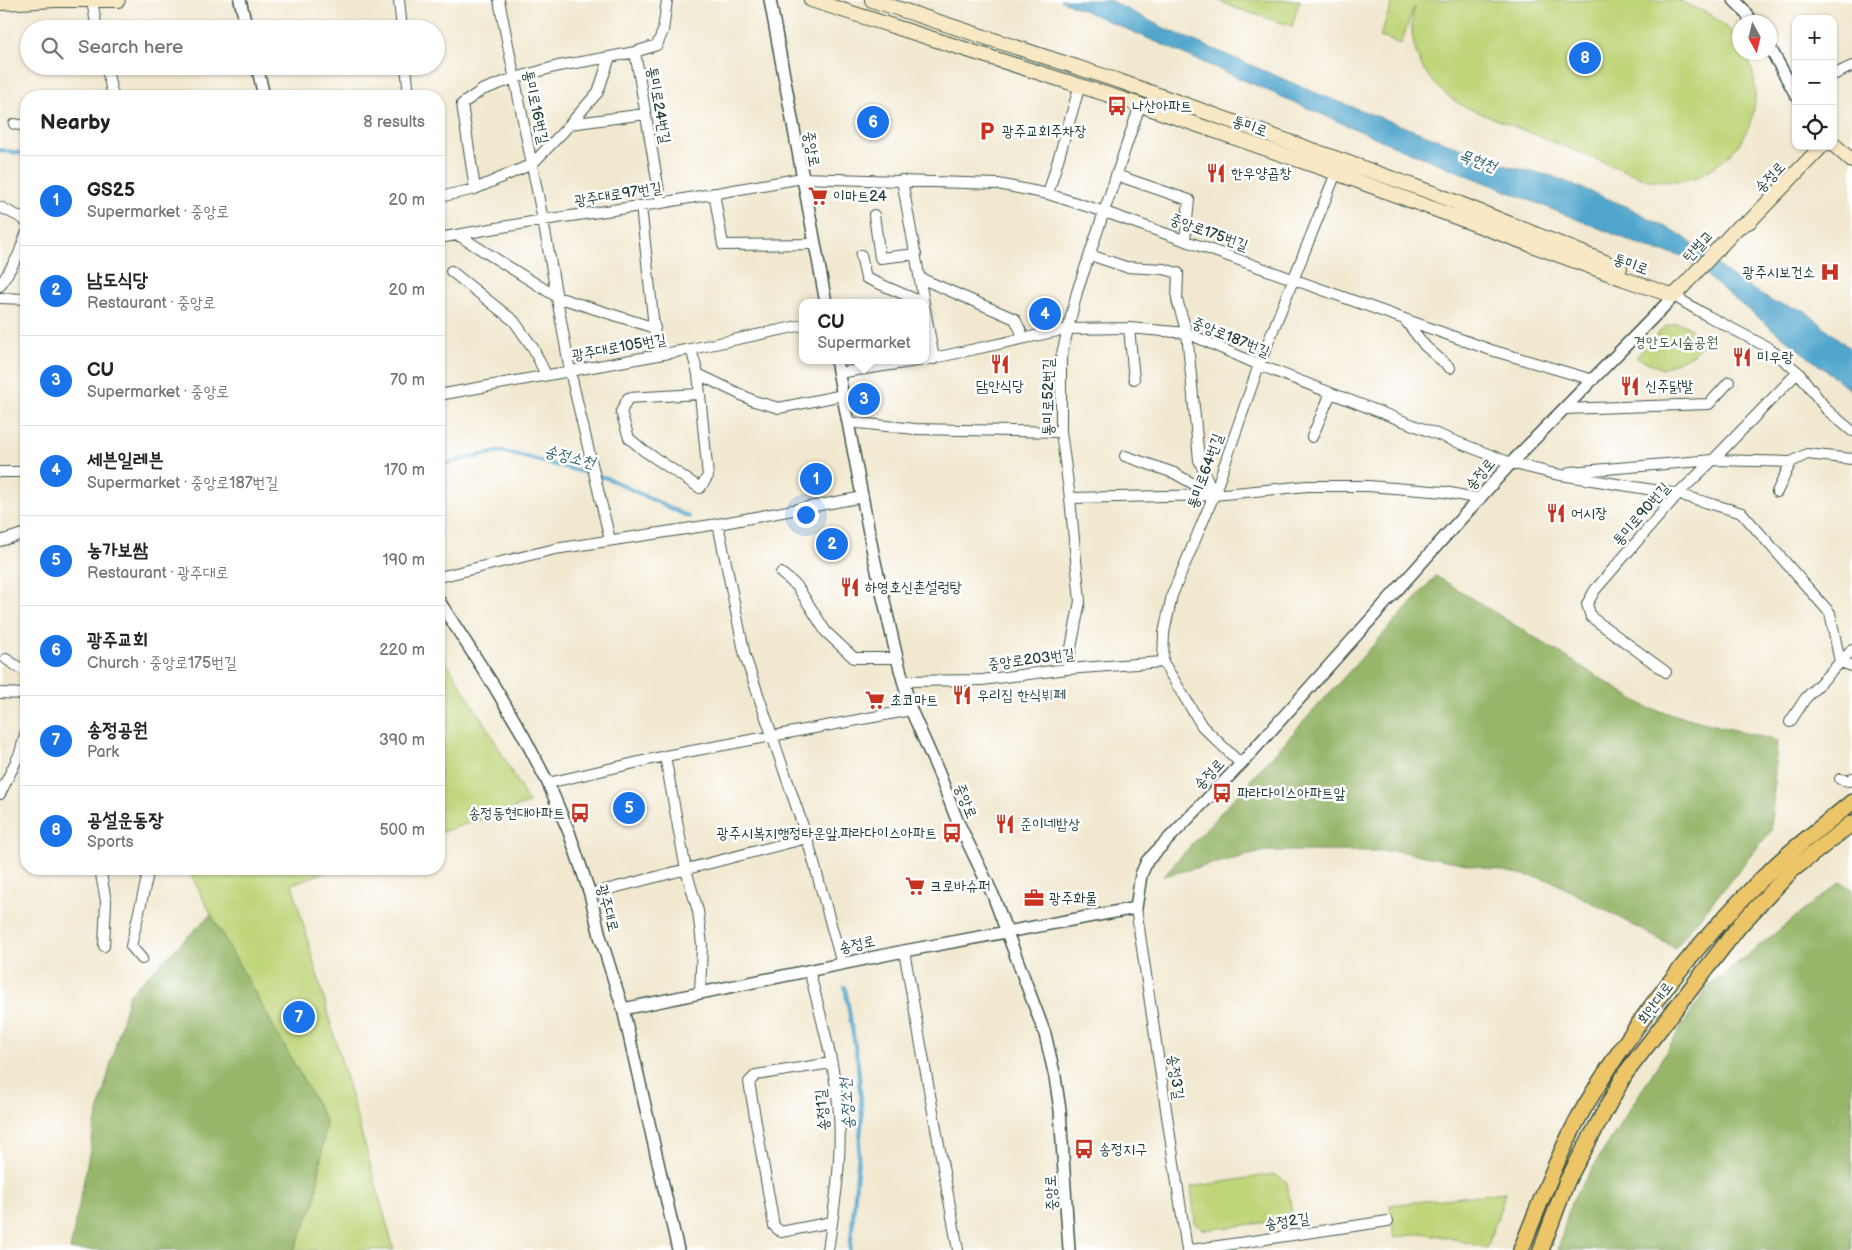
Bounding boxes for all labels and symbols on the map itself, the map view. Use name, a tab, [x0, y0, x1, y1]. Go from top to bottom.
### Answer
north arrow	[1732, 15, 1777, 60]
pin: 8	[1569, 39, 1601, 77]
street label: 통미로24번길	[642, 65, 675, 145]
street label: 통미로16번길	[518, 68, 553, 146]
bus stop icon: 나산아파트	[1106, 95, 1128, 117]
place label: 나산아파트	[1132, 97, 1192, 116]
pin: 6	[857, 103, 889, 141]
street label: 통미로	[1230, 112, 1270, 141]
parking icon: 광주교회주차장	[976, 120, 998, 142]
place label: 광주교회주차장	[1002, 122, 1087, 141]
street label: 중앙로	[799, 130, 824, 169]
water label: 목현천	[1456, 146, 1501, 178]
street label: 송정로	[1751, 158, 1790, 197]
restaurant icon: 한우양곱창	[1205, 162, 1227, 184]
place label: 한우양곱창	[1231, 164, 1291, 183]
street label: 광주대로97번길	[573, 178, 663, 211]
supermarket icon: 이마트24	[807, 185, 829, 207]
place label: 이마트24	[833, 187, 887, 206]
street label: 중앙로175번길	[1167, 209, 1251, 255]
street label: 탄벌교	[1679, 227, 1718, 266]
street label: 통미로	[1611, 250, 1651, 279]
hospital icon: 광주시보건소	[1819, 261, 1841, 283]
place label: 광주시보건소	[1743, 263, 1815, 282]
pin: 4	[1029, 295, 1061, 333]
street label: 중앙로187번길	[1189, 313, 1273, 362]
street label: 광주대로105번길	[570, 330, 668, 365]
park label: 경안도시숲공원	[1634, 333, 1718, 352]
restaurant icon: 미우랑	[1731, 346, 1753, 368]
place label: 미우랑	[1757, 348, 1794, 367]
restaurant icon: 담안식당	[989, 353, 1011, 375]
street label: 통미로52번길	[1039, 358, 1058, 436]
restaurant icon: 신주닭발	[1619, 375, 1641, 397]
place label: 담안식당	[976, 377, 1024, 396]
place label: 신주닭발	[1645, 377, 1693, 396]
pin: 3	[848, 380, 880, 418]
street label: 통미로64번길	[1183, 431, 1228, 511]
water label: 송정소천	[542, 442, 599, 473]
street label: 송정로	[1461, 454, 1499, 494]
pin: 1	[800, 460, 832, 498]
street label: 통미로90번길	[1609, 479, 1674, 550]
your location	[793, 502, 819, 528]
restaurant icon: 어시장	[1545, 502, 1567, 524]
place label: 어시장	[1571, 504, 1607, 523]
pin: 2	[816, 525, 848, 563]
restaurant icon: 하영호신촌설렁탕	[839, 576, 861, 598]
place label: 하영호신촌설렁탕	[865, 578, 962, 597]
street label: 중앙로203번길	[987, 645, 1076, 674]
restaurant icon: 우리집 한식뷔페	[951, 684, 973, 706]
place label: 우리집 한식뷔페	[977, 686, 1066, 705]
supermarket icon: 초코마트	[864, 689, 886, 711]
place label: 초코마트	[890, 691, 938, 710]
street label: 송정로	[1190, 755, 1229, 794]
street label: 중앙로	[950, 781, 981, 822]
bus stop icon: 파라다이스아파트앞	[1211, 782, 1233, 804]
place label: 파라다이스아파트앞	[1237, 784, 1346, 803]
pin: 5	[613, 789, 645, 827]
bus stop icon: 송정동현대아파트	[569, 802, 591, 824]
place label: 송정동현대아파트	[468, 804, 565, 823]
restaurant icon: 준이네밥상	[994, 813, 1016, 835]
place label: 준이네밥상	[1020, 815, 1080, 834]
bus stop icon: 광주시복지행정타운앞.파라다이스아파트	[941, 822, 963, 844]
place label: 광주시복지행정타운앞.파라다이스아파트	[717, 824, 937, 843]
supermarket icon: 크로바슈퍼	[904, 875, 926, 897]
place label: 크로바슈퍼	[930, 877, 990, 896]
street label: 광주대로	[592, 882, 623, 934]
office icon: 광주화물	[1023, 887, 1045, 909]
place label: 광주화물	[1049, 889, 1097, 908]
street label: 송정로	[837, 931, 877, 958]
street label: 회안대로	[1633, 978, 1678, 1028]
pin: 7	[283, 998, 315, 1036]
street label: 송정3길	[1163, 1053, 1188, 1101]
water label: 송정소천	[836, 1075, 859, 1130]
street label: 송정1길	[811, 1088, 834, 1132]
bus stop icon: 송정지구	[1073, 1138, 1095, 1160]
place label: 송정지구	[1099, 1140, 1147, 1159]
street label: 중앙로	[1041, 1174, 1062, 1212]
street label: 송정2길	[1263, 1209, 1311, 1234]

